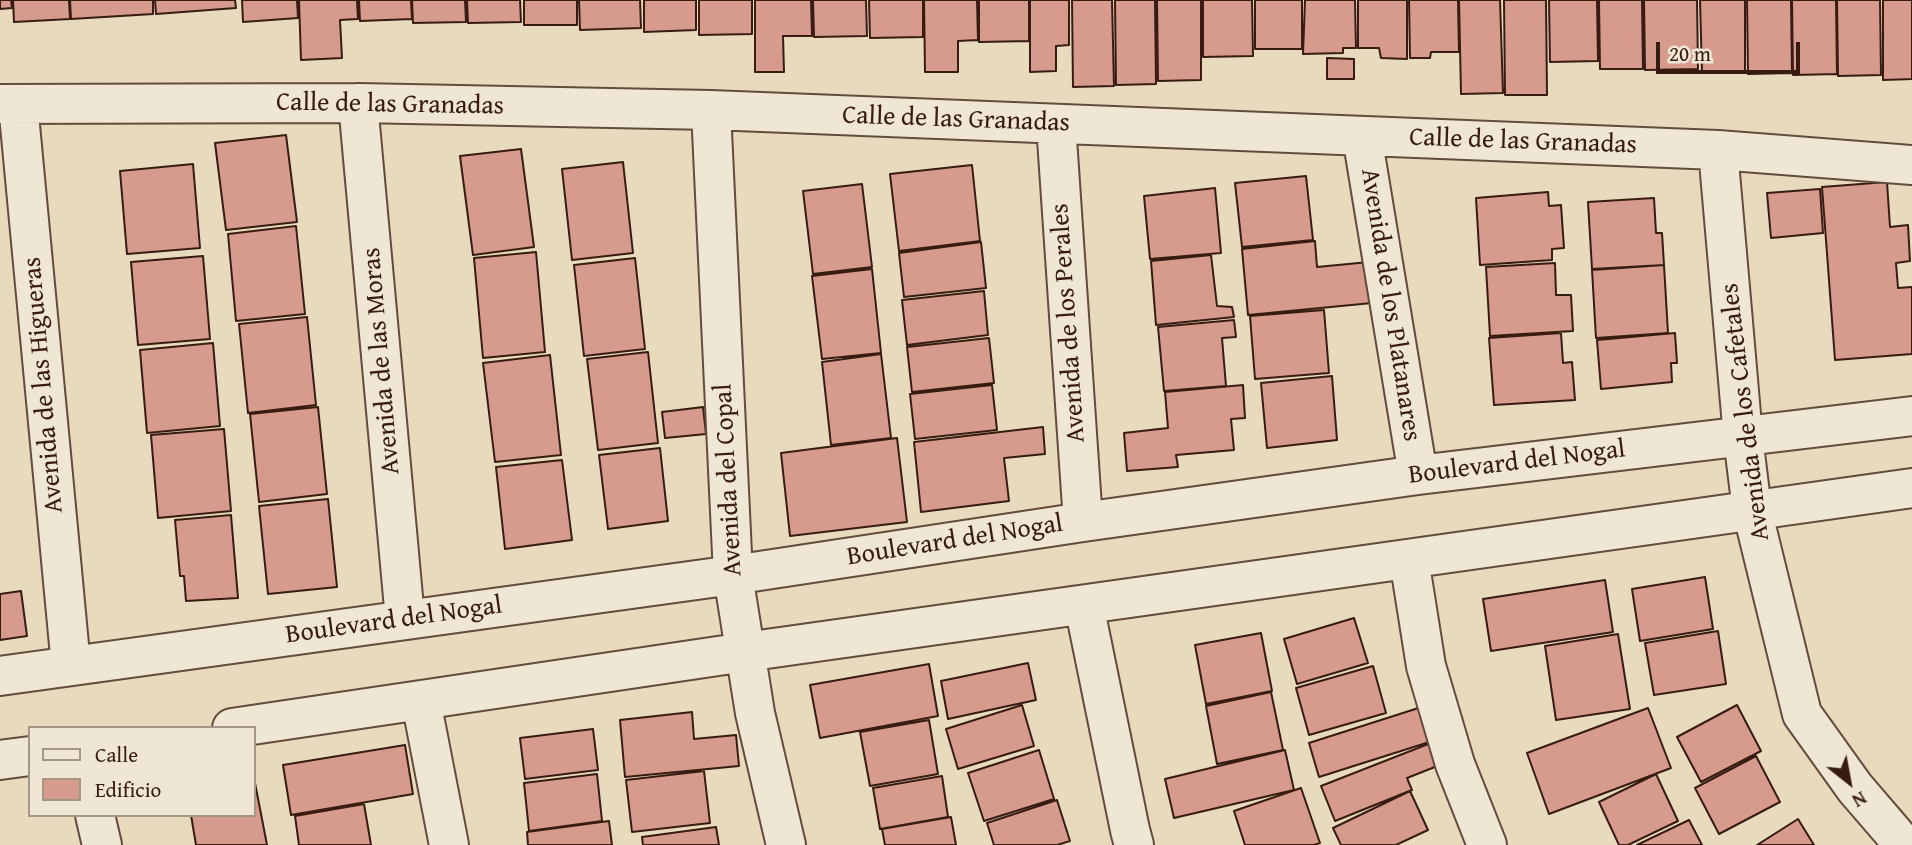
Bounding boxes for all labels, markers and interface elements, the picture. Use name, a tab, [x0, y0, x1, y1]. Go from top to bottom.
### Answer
scale bar	[1660, 28, 1804, 72]
text: 20 m	[1669, 38, 1711, 69]
street label: Calle de las Granadas	[276, 87, 504, 123]
street label: Calle de las Granadas	[842, 100, 1070, 140]
street label: Calle de las Granadas	[1409, 122, 1637, 162]
street label: Avenida de los Platanares	[1353, 166, 1427, 444]
street label: Avenida de los Perales	[1045, 202, 1093, 444]
street label: Avenida de las Moras	[357, 246, 407, 476]
street label: Avenida de las Higueras	[17, 256, 71, 514]
street label: Avenida de los Cafetales	[1715, 281, 1777, 543]
street label: Avenida del Copal	[708, 383, 750, 577]
street label: Boulevard del Nogal	[1407, 434, 1627, 492]
street label: Boulevard del Nogal	[845, 509, 1065, 573]
street label: Boulevard del Nogal	[284, 590, 504, 652]
legend	[28, 726, 256, 817]
text: Calle	[95, 739, 138, 770]
north arrow	[1814, 747, 1884, 817]
text: Edificio	[95, 774, 161, 805]
text: N	[1847, 785, 1872, 815]

